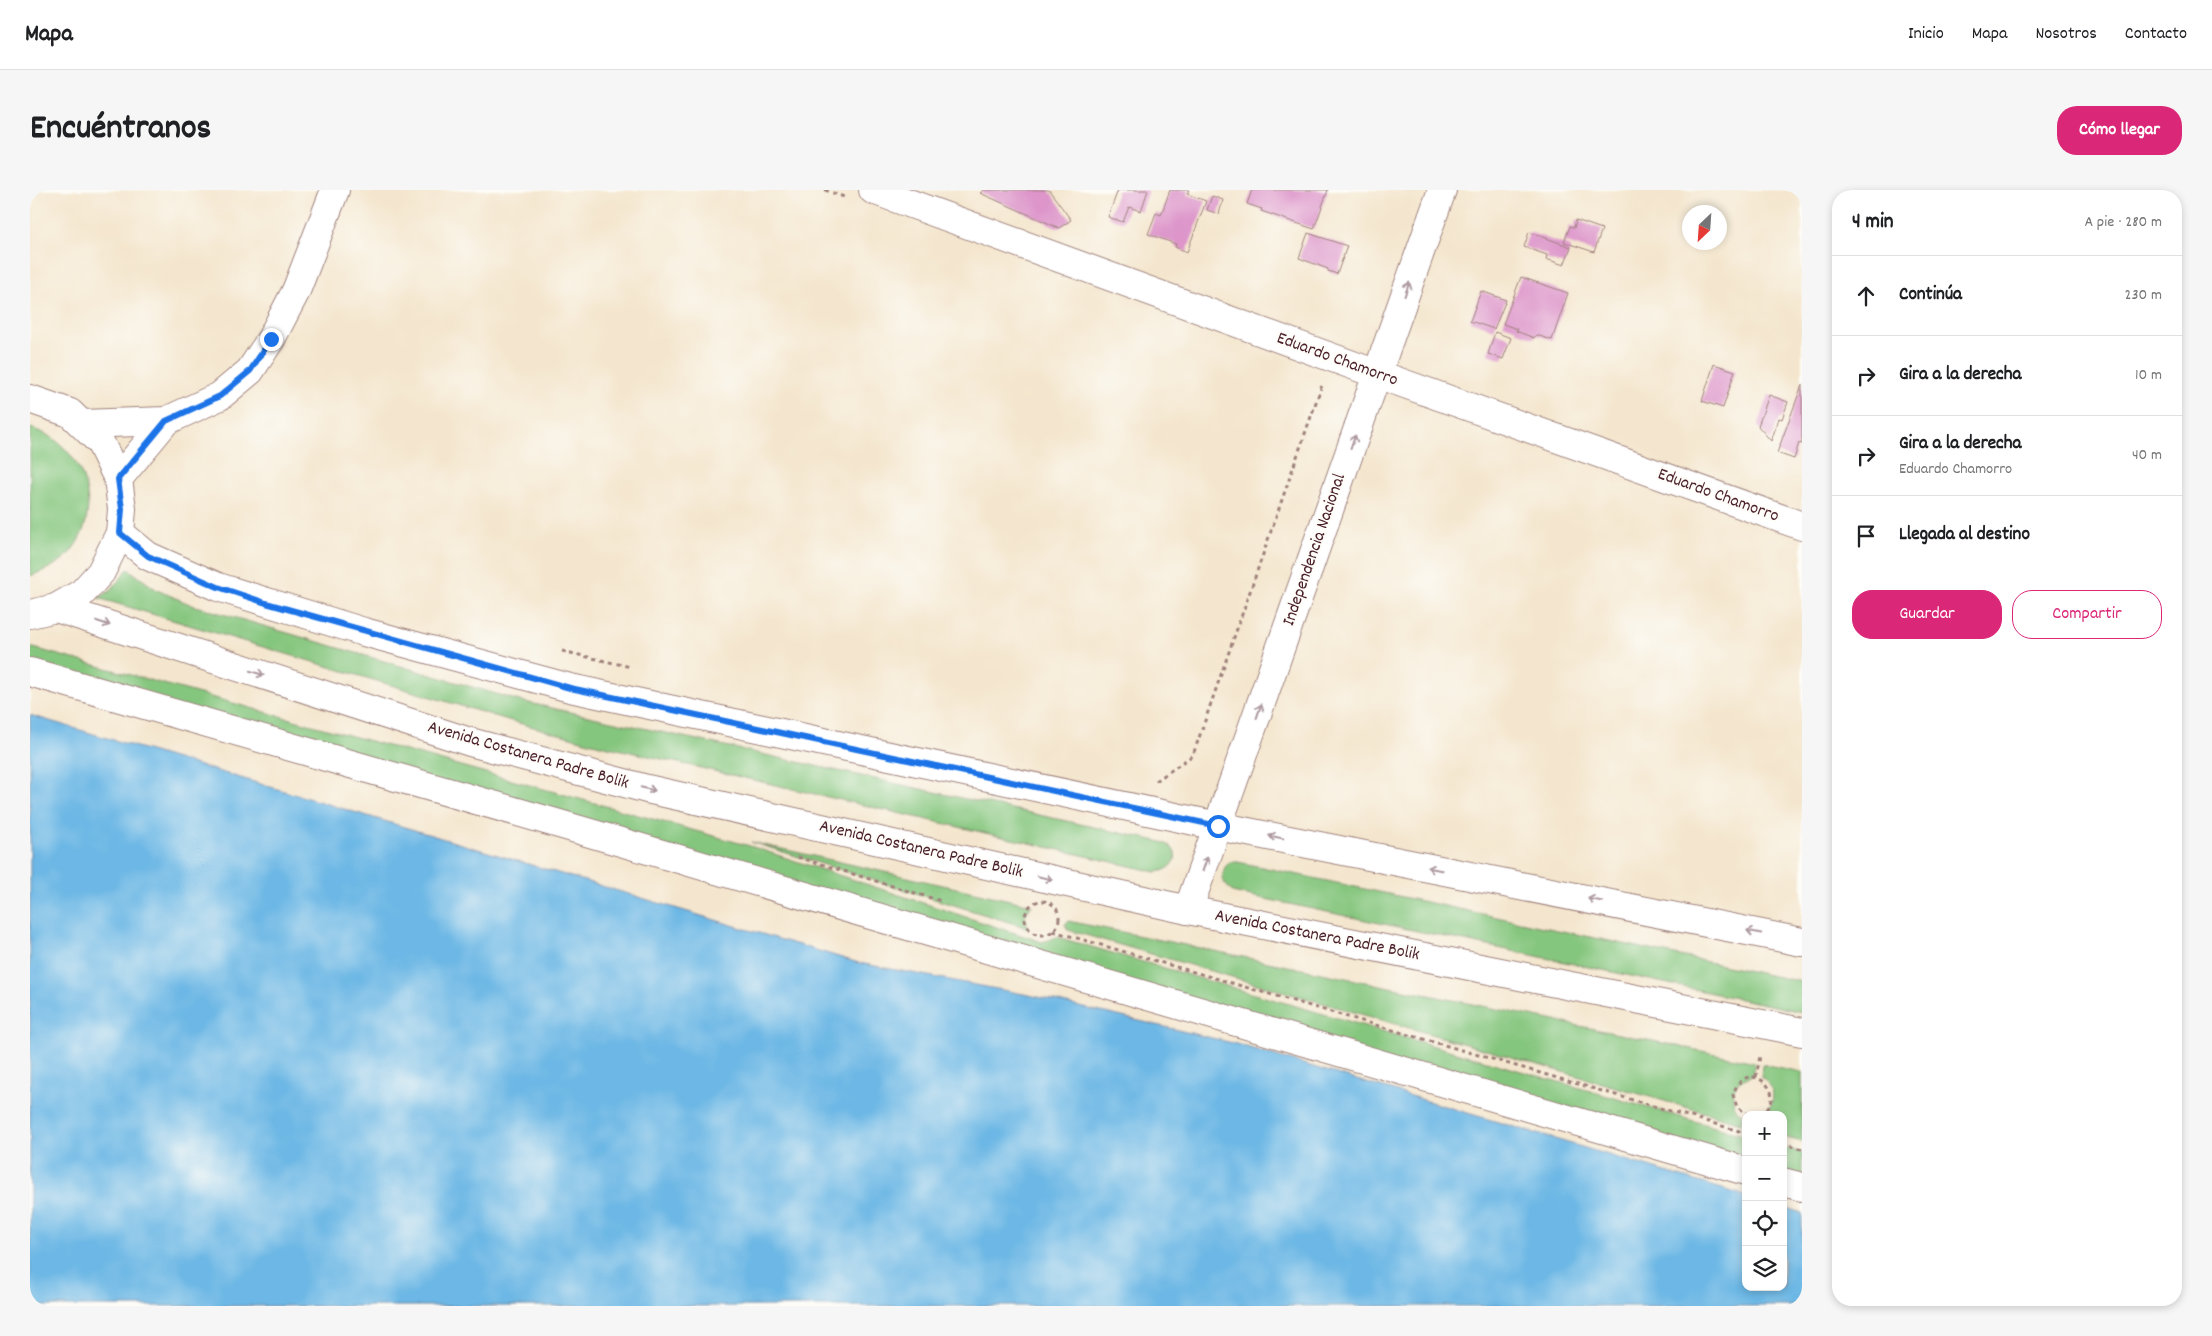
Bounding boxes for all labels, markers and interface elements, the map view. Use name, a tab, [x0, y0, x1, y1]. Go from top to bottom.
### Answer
text: Mapa	[25, 18, 73, 52]
text: Inicio	[1908, 22, 1944, 47]
text: Mapa	[1972, 22, 2007, 47]
text: Nosotros	[2035, 22, 2097, 47]
text: Contacto	[2125, 22, 2187, 47]
text: Encuéntranos	[30, 105, 211, 155]
button: Cómo llegar	[2057, 106, 2182, 155]
north arrow	[1682, 205, 1727, 250]
text: 4 min	[1852, 208, 1894, 238]
text: A pie · 280 m	[2084, 211, 2162, 234]
one-way arrow	[1403, 281, 1413, 297]
icon: ahead	[1852, 282, 1880, 310]
text: Continúa	[1899, 282, 1962, 309]
text: 230 m	[2125, 284, 2162, 307]
street label: Eduardo Chamorro	[1273, 326, 1401, 394]
route end	[260, 328, 283, 351]
icon: right	[1852, 362, 1880, 390]
text: Gira a la derecha	[1899, 362, 2021, 389]
text: 10 m	[2135, 364, 2162, 387]
text: Gira a la derecha	[1899, 431, 2021, 458]
one-way arrow	[1349, 435, 1358, 450]
icon: right	[1852, 442, 1880, 470]
text: 40 m	[2132, 444, 2162, 467]
text: Eduardo Chamorro	[1899, 458, 2012, 481]
street label: Eduardo Chamorro	[1654, 462, 1782, 530]
street label: Independencia Nacional	[1277, 470, 1353, 629]
icon: arrive	[1852, 522, 1880, 550]
text: Llegada al destino	[1899, 522, 2030, 549]
button: Guardar	[1852, 590, 2002, 639]
button: Compartir	[2012, 590, 2162, 639]
one-way arrow	[94, 619, 110, 628]
one-way arrow	[249, 669, 265, 678]
one-way arrow	[1254, 703, 1264, 719]
street label: Avenida Costanera Padre Bolik	[424, 715, 632, 797]
one-way arrow	[639, 785, 655, 794]
street label: Avenida Costanera Padre Bolik	[817, 814, 1025, 886]
route start	[1207, 815, 1230, 838]
one-way arrow	[1268, 832, 1284, 842]
one-way arrow	[1200, 856, 1210, 872]
one-way arrow	[1428, 864, 1444, 873]
one-way arrow	[1037, 874, 1053, 883]
one-way arrow	[1587, 895, 1603, 905]
street label: Avenida Costanera Padre Bolik	[1212, 904, 1422, 968]
one-way arrow	[1747, 927, 1763, 936]
map controls	[1742, 1111, 1787, 1291]
button: +	[1742, 1111, 1787, 1156]
button: −	[1742, 1156, 1787, 1201]
button: locate	[1742, 1201, 1787, 1246]
button: layers	[1742, 1246, 1787, 1291]

